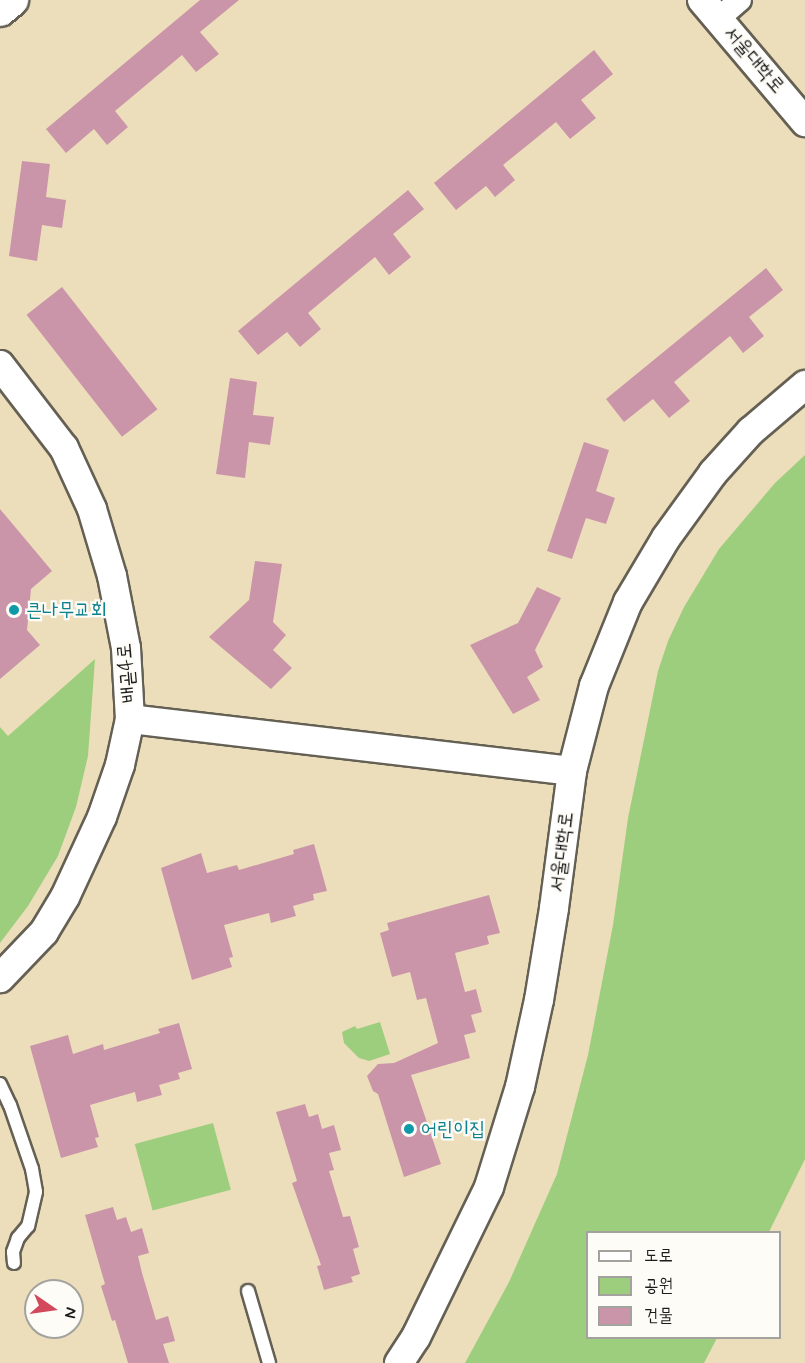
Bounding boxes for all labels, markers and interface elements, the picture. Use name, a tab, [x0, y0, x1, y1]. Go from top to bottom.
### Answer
street label: 서울대학로	[719, 22, 789, 98]
place label: 큰나무교회	[26, 598, 106, 622]
marker: 큰나무교회	[7, 603, 21, 617]
street label: 배곧4로	[112, 642, 142, 704]
street label: 서울대학로	[545, 811, 579, 893]
place label: 어린이집	[421, 1117, 485, 1141]
marker: 어린이집	[402, 1122, 416, 1136]
legend	[586, 1231, 781, 1339]
text: 도로	[644, 1244, 673, 1268]
text: 공원	[644, 1274, 673, 1298]
north arrow	[24, 1279, 84, 1339]
text: 건물	[644, 1304, 673, 1328]
text: N	[59, 1305, 82, 1320]

